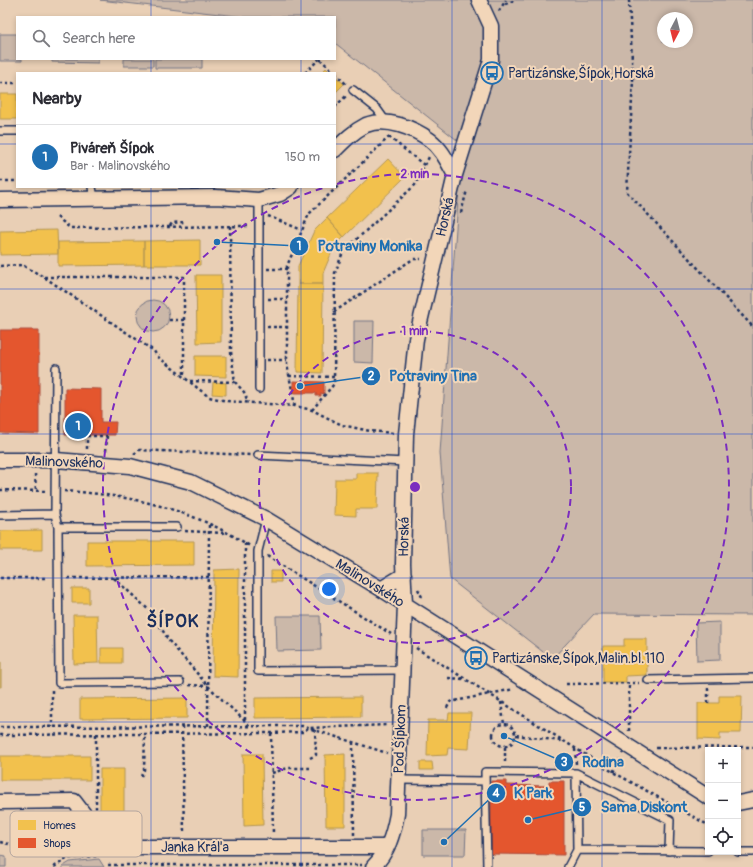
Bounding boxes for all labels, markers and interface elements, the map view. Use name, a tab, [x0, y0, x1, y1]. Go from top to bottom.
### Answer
north arrow	[657, 12, 693, 48]
search box	[16, 16, 336, 60]
icon: search	[30, 27, 52, 49]
text: Search here	[62, 29, 135, 48]
bus stop icon: Partizánske,Šípok,Horská	[479, 60, 505, 86]
place label: Partizánske,Šípok,Horská	[508, 64, 654, 82]
text: Nearby	[32, 88, 81, 109]
text: Piváreň Šípok	[70, 139, 154, 158]
text: 1	[42, 149, 48, 165]
text: 150 m	[285, 149, 320, 165]
text: Bar · Malinovského	[70, 158, 170, 174]
text: 2 min	[401, 167, 430, 182]
street label: Horská	[432, 196, 458, 238]
callout: Potraviny Monika	[289, 232, 430, 259]
text: Potraviny Monika	[318, 237, 422, 256]
text: 1	[297, 239, 301, 254]
text: 1 min	[402, 324, 429, 339]
callout: Potraviny Tina	[361, 362, 485, 389]
text: Potraviny Tina	[389, 367, 477, 386]
text: 2	[368, 369, 375, 384]
pin: 1	[65, 411, 91, 441]
street label: Malinovského	[25, 452, 104, 472]
centre of rings	[408, 480, 422, 494]
street label: Horská	[395, 517, 413, 557]
street label: Malinovského	[332, 555, 408, 611]
your location	[319, 579, 339, 599]
district label: ŠÍPOK	[147, 609, 199, 633]
bus stop icon: Partizánske,Šípok,Malin.bl.110	[463, 645, 489, 671]
place label: Partizánske,Šípok,Malin.bl.110	[492, 649, 665, 667]
street label: Pod Šípkom	[389, 704, 410, 774]
map controls	[705, 747, 741, 855]
button: +	[705, 747, 741, 783]
callout: Rodina	[554, 749, 632, 776]
text: Rodina	[582, 753, 624, 772]
text: 3	[561, 755, 568, 770]
callout: K Park	[486, 779, 561, 806]
button: −	[705, 783, 741, 819]
text: K Park	[514, 784, 553, 803]
text: 4	[492, 786, 500, 801]
callout: Sama Diskont	[572, 793, 695, 820]
text: Sama Diskont	[601, 798, 688, 817]
text: 5	[579, 800, 586, 815]
legend	[10, 811, 142, 857]
text: Homes	[43, 819, 76, 832]
button: locate	[705, 819, 741, 855]
text: Shops	[43, 837, 71, 850]
street label: Janka Kráľa	[161, 839, 229, 856]

